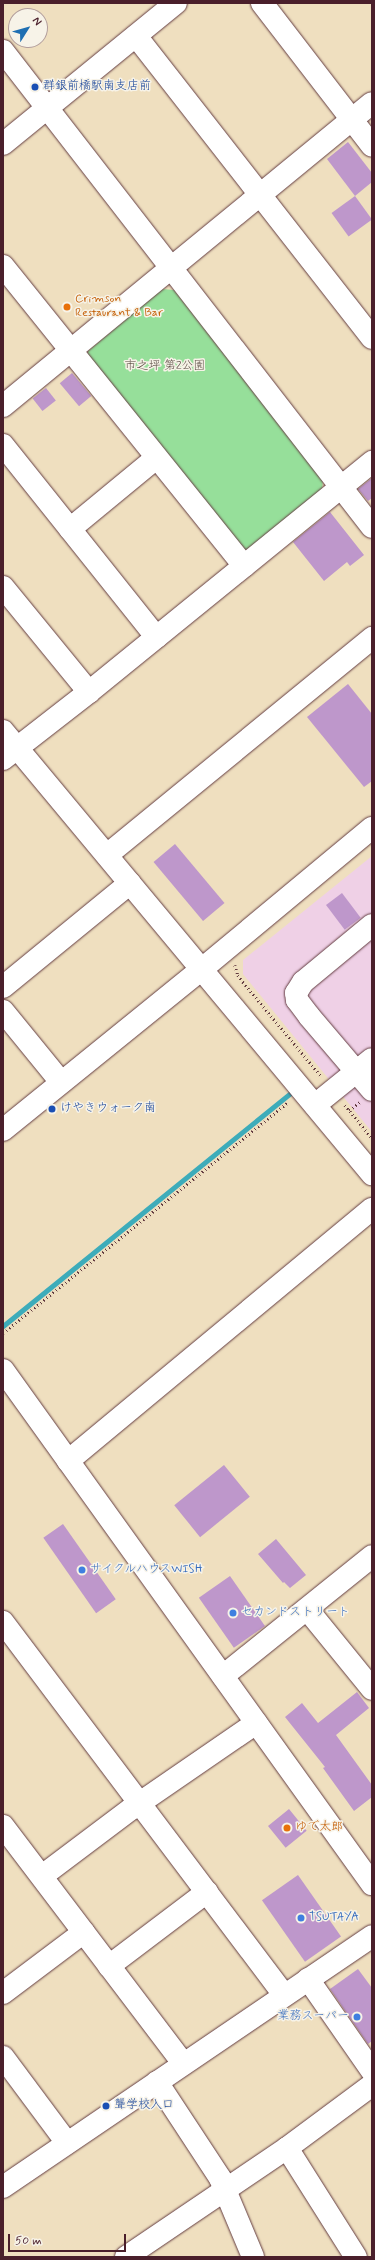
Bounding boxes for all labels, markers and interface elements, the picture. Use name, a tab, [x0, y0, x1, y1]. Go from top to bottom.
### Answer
north arrow	[8, 8, 48, 48]
text: N	[29, 14, 45, 29]
place label: 群銀前橋駅南支店前	[43, 80, 151, 94]
marker: 群銀前橋駅南支店前	[30, 82, 40, 92]
place label: Crimson Restaurant & Bar	[75, 293, 163, 321]
marker: Crimson Restaurant & Bar	[62, 302, 72, 312]
park label: 市之坪 第2公園	[124, 360, 206, 374]
place label: けやきウォーク南	[60, 1102, 156, 1116]
marker: けやきウォーク南	[47, 1104, 57, 1114]
place label: サイクルハウスWISH	[90, 1563, 205, 1577]
marker: サイクルハウスWISH	[77, 1565, 87, 1575]
place label: セカンドストリート	[241, 1606, 349, 1620]
marker: セカンドストリート	[228, 1608, 238, 1618]
place label: ゆで太郎	[295, 1821, 343, 1835]
marker: ゆで太郎	[282, 1823, 292, 1833]
place label: TSUTAYA	[309, 1911, 359, 1925]
marker: TSUTAYA	[296, 1913, 306, 1923]
place label: 業務スーパー	[277, 2010, 349, 2024]
marker: 業務スーパー	[352, 2012, 362, 2022]
place label: 聾学校入口	[114, 2099, 174, 2113]
marker: 聾学校入口	[101, 2101, 111, 2111]
scale bar	[10, 2226, 128, 2252]
text: 50 m	[15, 2233, 42, 2249]

